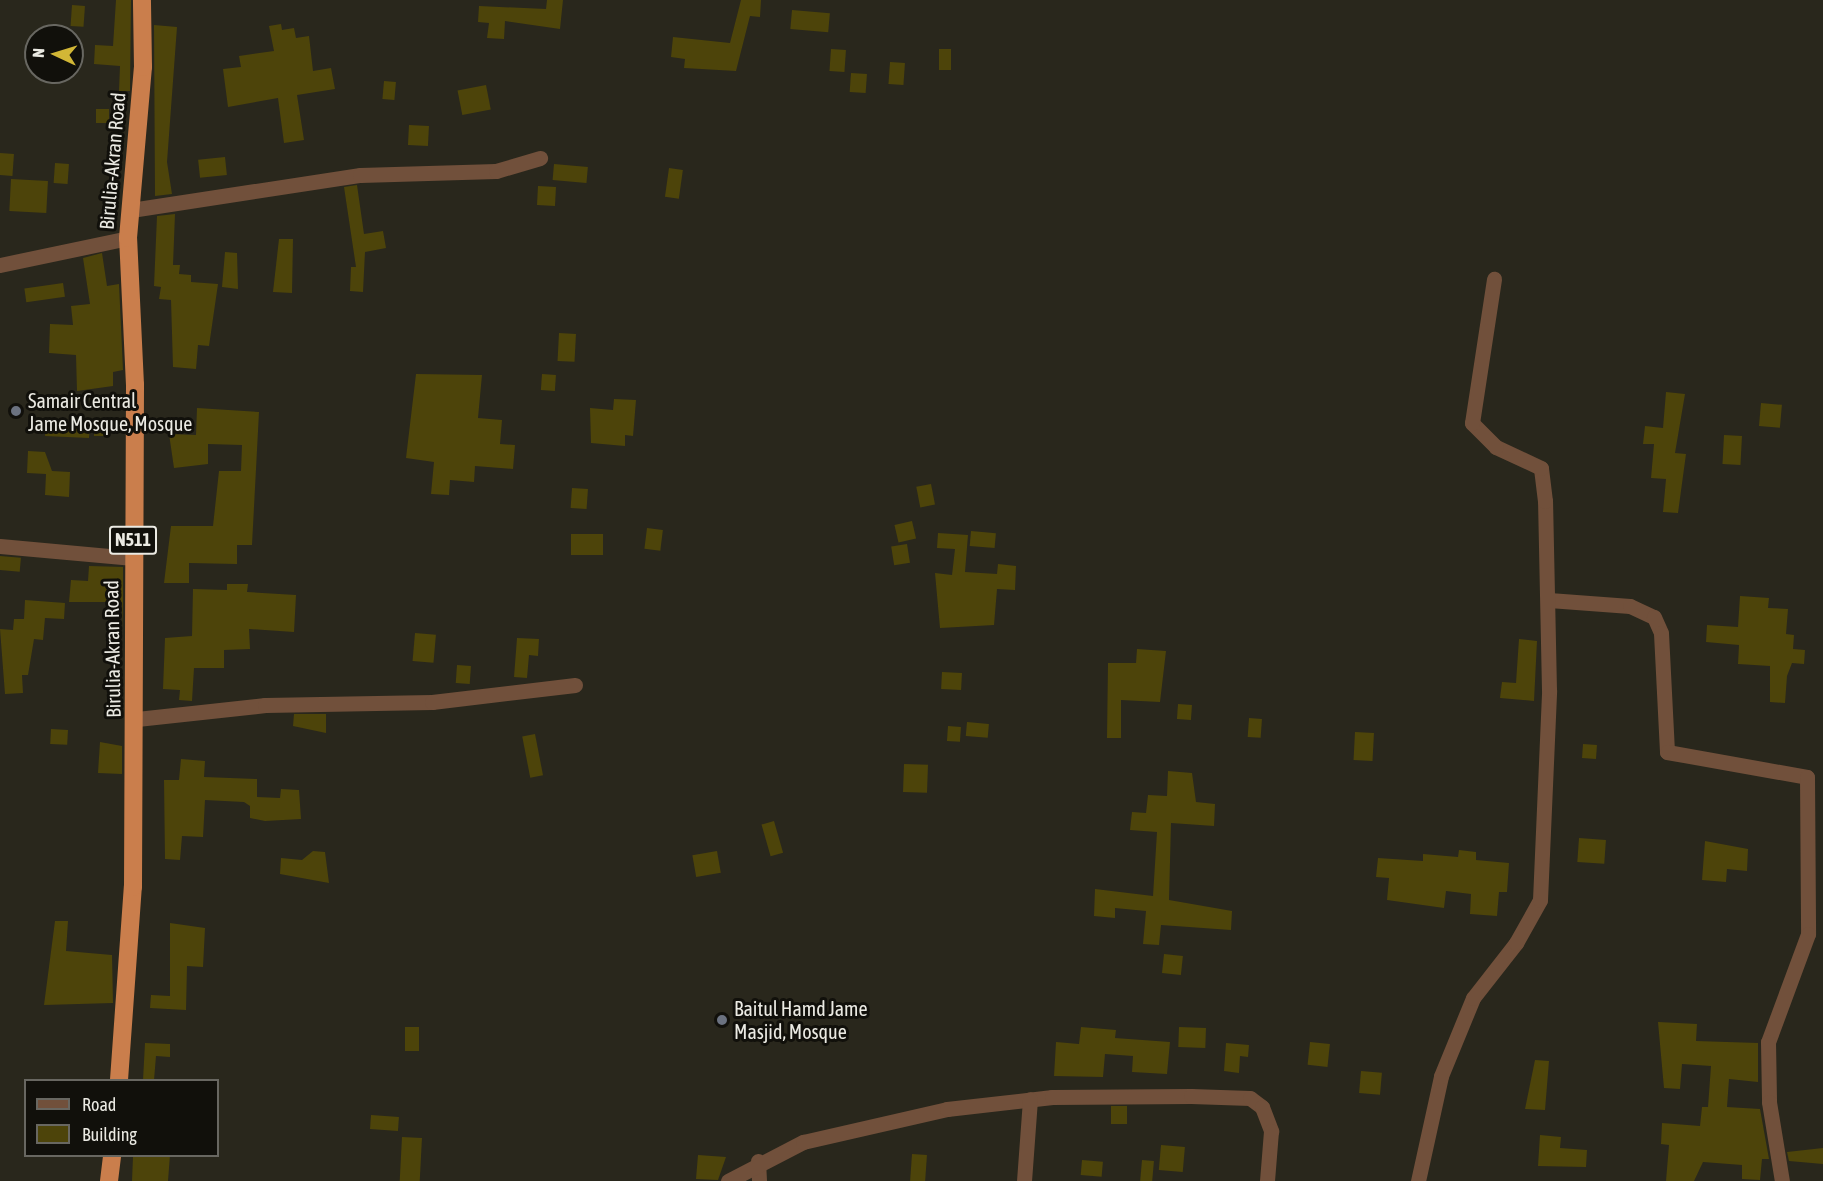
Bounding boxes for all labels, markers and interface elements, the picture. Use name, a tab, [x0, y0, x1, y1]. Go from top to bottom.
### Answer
north arrow	[24, 24, 84, 84]
text: N	[29, 48, 47, 58]
street label: Birulia-Akran Road	[94, 91, 130, 231]
place label: Samair Central Jame Mosque, Mosque	[28, 388, 192, 435]
marker: Samair Central Jame Mosque, Mosque	[9, 404, 23, 418]
road number: N511	[109, 525, 157, 555]
street label: Birulia-Akran Road	[99, 580, 125, 718]
place label: Baitul Hamd Jame Masjid, Mosque	[734, 996, 868, 1043]
marker: Baitul Hamd Jame Masjid, Mosque	[715, 1013, 729, 1027]
legend	[24, 1079, 219, 1157]
text: Road	[82, 1094, 116, 1115]
text: Building	[82, 1124, 137, 1145]

